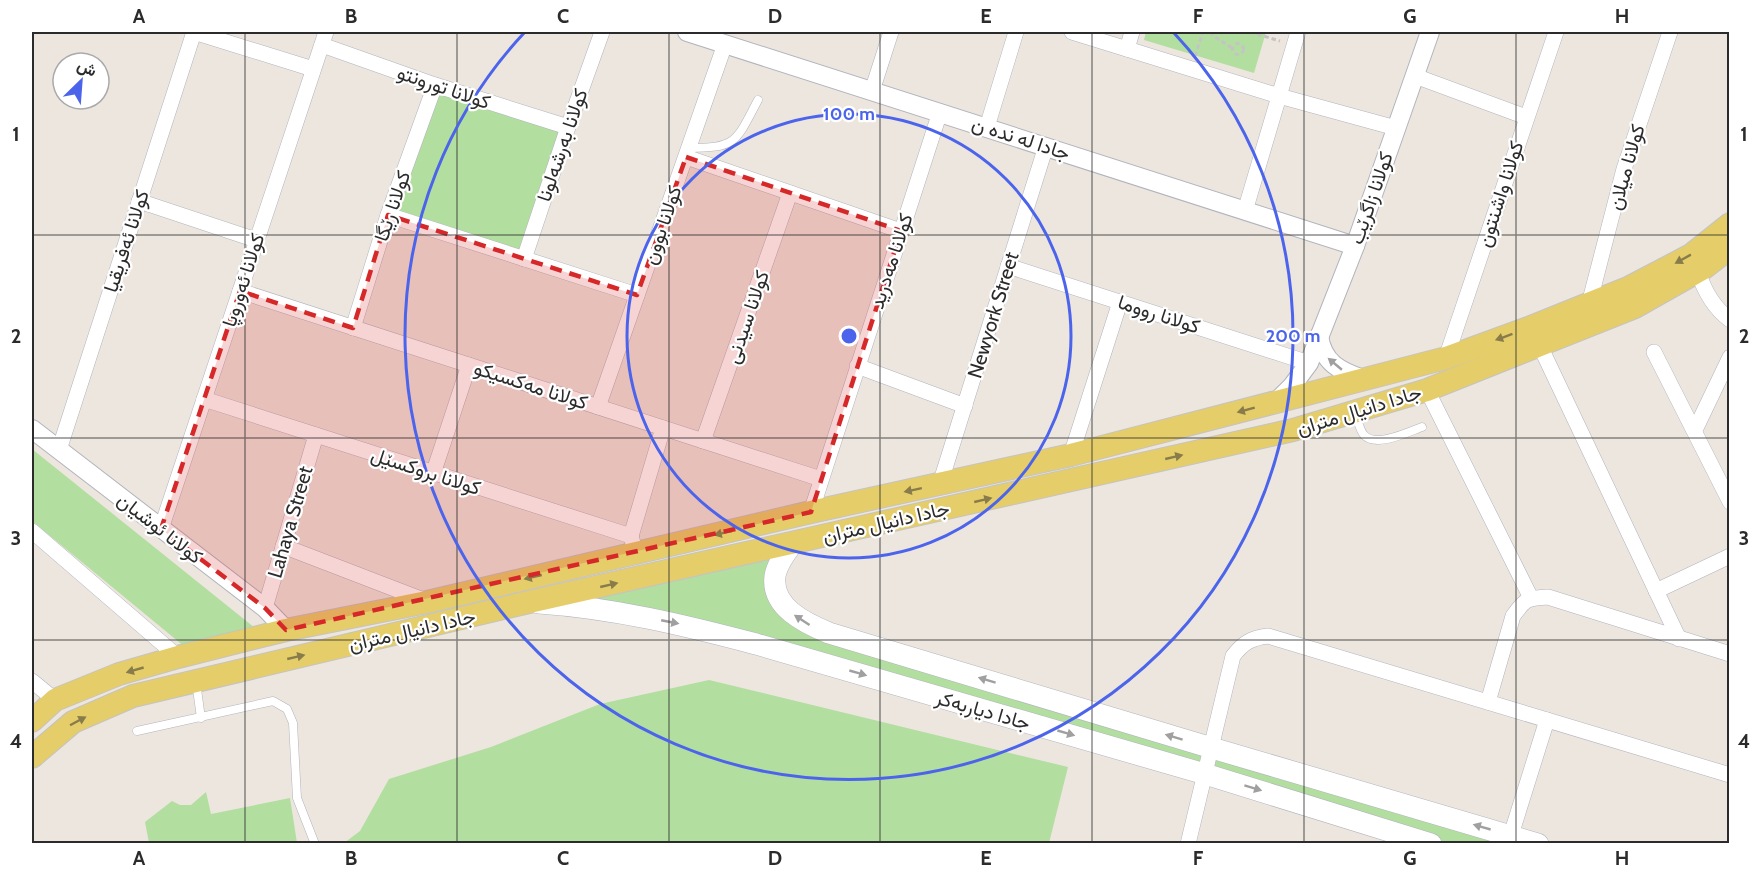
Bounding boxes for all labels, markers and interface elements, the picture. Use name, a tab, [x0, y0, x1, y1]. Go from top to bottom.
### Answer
text: A	[133, 4, 146, 28]
text: B	[345, 4, 357, 28]
text: C	[557, 4, 569, 28]
text: D	[768, 4, 782, 28]
text: E	[980, 4, 992, 28]
text: F	[1193, 4, 1204, 28]
text: G	[1403, 4, 1417, 28]
text: H	[1615, 4, 1629, 28]
north arrow	[51, 51, 111, 111]
text: ش	[74, 55, 100, 81]
street label: كولانا تورونتو	[394, 60, 494, 115]
street label: كولانا به‌رشه‌لونا	[531, 85, 594, 205]
text: 100 m	[823, 103, 875, 125]
street label: جادا له نده ن	[969, 111, 1073, 165]
street label: كولانا ميلان	[1602, 121, 1651, 213]
text: 1	[12, 122, 20, 146]
text: 1	[1740, 122, 1748, 146]
street label: كولانا واشنتون	[1472, 138, 1529, 250]
street label: كولانا زاگرێب	[1344, 149, 1399, 248]
street label: كولانا رێگا	[369, 167, 416, 245]
street label: كولانا بوون	[637, 182, 688, 268]
street label: كولانا ئه‌فریقیا	[98, 186, 155, 296]
street label: كولانا مه‌درید	[864, 210, 919, 312]
street label: كولانا ئه‌وروپا	[217, 230, 271, 330]
street label: Newyork Street	[962, 249, 1024, 381]
one-way arrow	[1674, 254, 1691, 264]
street label: كولانا سيدنى	[720, 267, 775, 367]
street label: كولانا رووما	[1115, 289, 1203, 340]
text: 2	[11, 324, 21, 348]
text: 2	[1739, 324, 1749, 348]
text: 200 m	[1266, 325, 1320, 347]
centre of rings	[839, 326, 859, 346]
one-way arrow	[1495, 332, 1513, 342]
street label: كولانا مەکسیکو	[471, 355, 591, 416]
one-way arrow	[1327, 357, 1342, 371]
street label: جادا دانيال متران	[1294, 380, 1425, 441]
one-way arrow	[1237, 405, 1255, 415]
street label: كولانا بروکسێل	[368, 442, 484, 501]
one-way arrow	[1164, 452, 1183, 461]
street label: Lahaya Street	[263, 463, 317, 581]
one-way arrow	[904, 486, 923, 495]
street label: كولانا ئوشيان	[112, 487, 207, 570]
one-way arrow	[974, 495, 993, 504]
street label: جادا دانيال متران	[820, 496, 952, 549]
text: 3	[11, 526, 21, 550]
text: 3	[1739, 526, 1749, 550]
one-way arrow	[714, 529, 732, 539]
one-way arrow	[524, 573, 543, 583]
one-way arrow	[600, 579, 618, 589]
street label: جادا دانيال متران	[346, 604, 478, 657]
one-way arrow	[794, 614, 811, 625]
one-way arrow	[661, 618, 680, 627]
one-way arrow	[287, 652, 305, 662]
one-way arrow	[126, 666, 144, 675]
one-way arrow	[849, 669, 867, 678]
one-way arrow	[978, 675, 996, 684]
street label: جادا دیاربه‌كر	[932, 685, 1033, 736]
one-way arrow	[69, 716, 86, 726]
text: 4	[10, 729, 22, 753]
one-way arrow	[1057, 729, 1075, 738]
text: 4	[1738, 729, 1750, 753]
one-way arrow	[1165, 732, 1183, 741]
one-way arrow	[1244, 784, 1262, 794]
one-way arrow	[1473, 822, 1491, 831]
text: A	[133, 846, 146, 870]
text: B	[345, 846, 357, 870]
text: C	[557, 846, 569, 870]
text: D	[768, 846, 782, 870]
text: E	[980, 846, 992, 870]
text: F	[1193, 846, 1204, 870]
text: G	[1403, 846, 1417, 870]
text: H	[1615, 846, 1629, 870]

